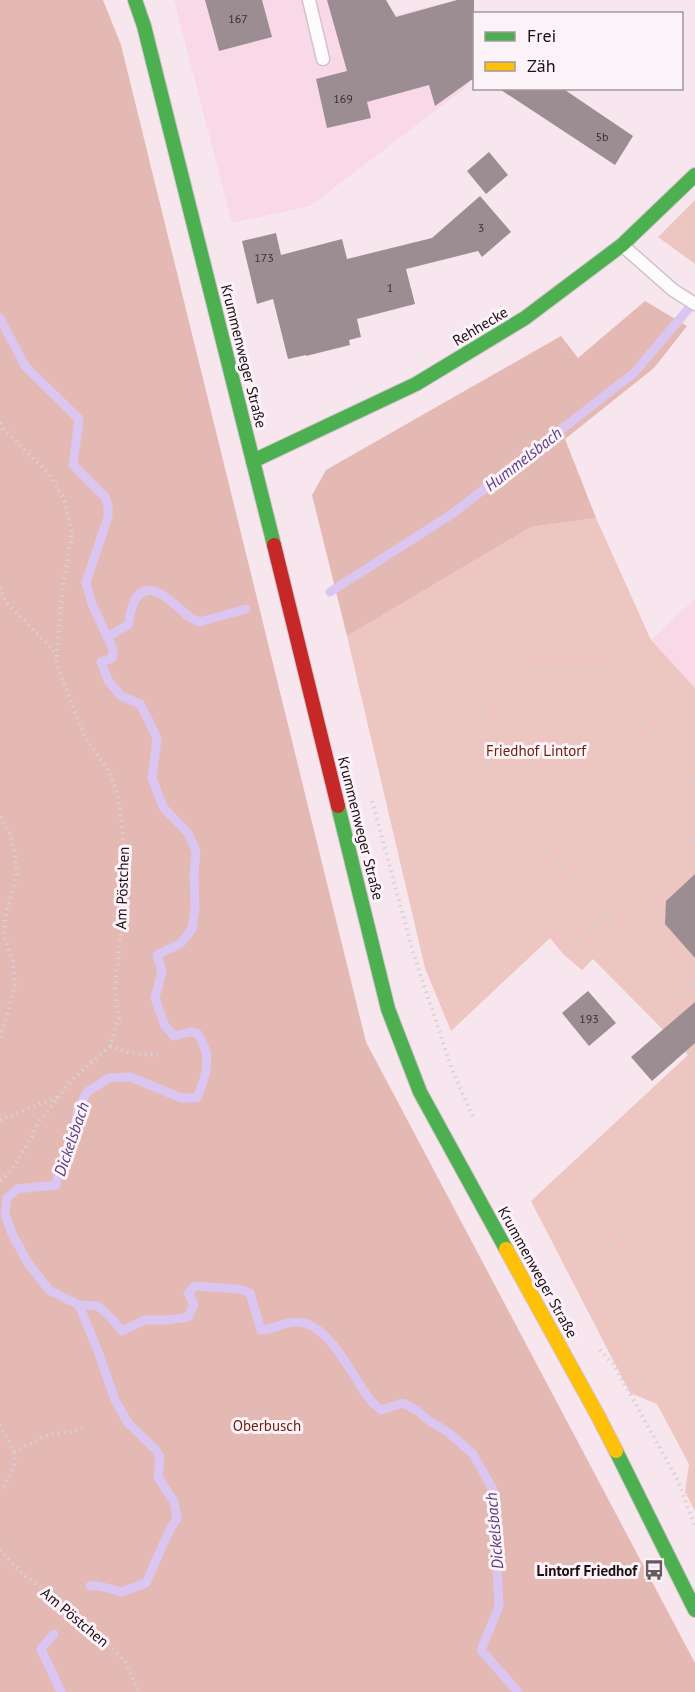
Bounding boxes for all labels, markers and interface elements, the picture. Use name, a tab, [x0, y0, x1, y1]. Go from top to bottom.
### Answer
house number: 167	[228, 11, 248, 26]
legend	[473, 12, 683, 90]
text: Frei	[527, 24, 556, 47]
text: Zäh	[527, 54, 556, 77]
house number: 169	[333, 91, 353, 106]
house number: 5b	[595, 129, 609, 144]
house number: 3	[478, 220, 484, 235]
house number: 173	[254, 250, 274, 265]
house number: 1	[387, 280, 393, 295]
street label: Krummenweger Straße	[217, 282, 271, 430]
street label: Rehhecke	[449, 302, 511, 350]
water label: Hummelsbach	[481, 423, 565, 495]
park label: Friedhof Lintorf	[486, 741, 587, 760]
street label: Krummenweger Straße	[334, 754, 388, 902]
street label: Am Pöstchen	[111, 846, 133, 930]
house number: 193	[579, 1011, 599, 1026]
water label: Dickelsbach	[49, 1099, 93, 1179]
street label: Krummenweger Straße	[494, 1203, 582, 1341]
park label: Oberbusch	[233, 1416, 301, 1435]
water label: Dickelsbach	[481, 1492, 507, 1570]
bus stop icon: Lintorf Friedhof	[642, 1558, 666, 1582]
place label: Lintorf Friedhof	[536, 1561, 638, 1580]
street label: Am Pöstchen	[37, 1583, 113, 1651]

